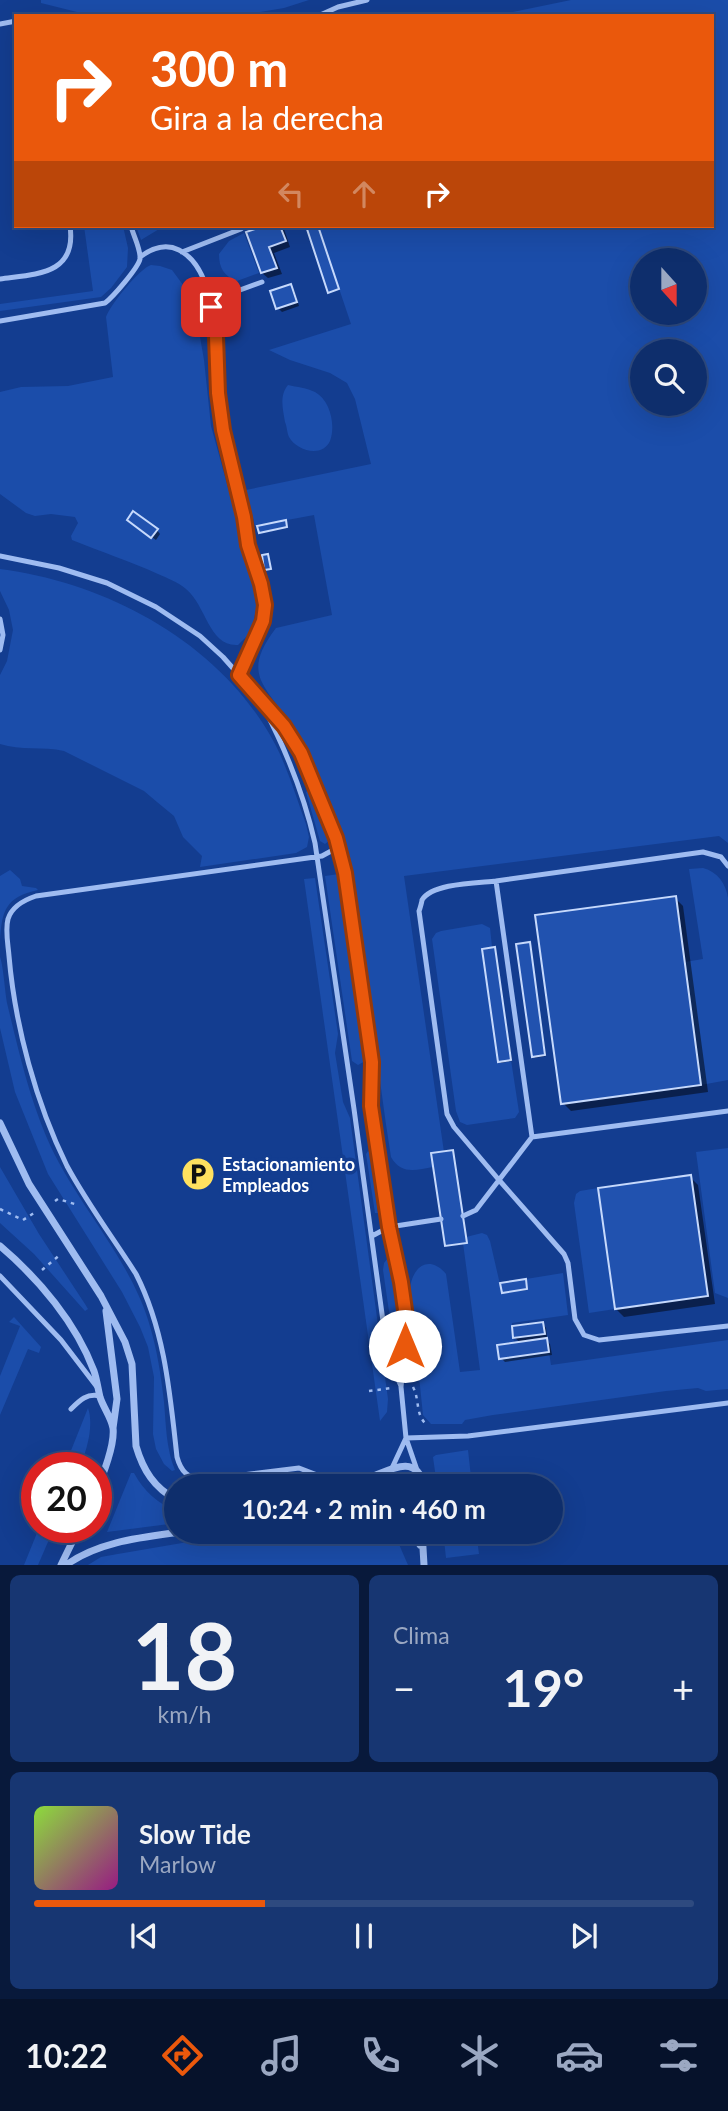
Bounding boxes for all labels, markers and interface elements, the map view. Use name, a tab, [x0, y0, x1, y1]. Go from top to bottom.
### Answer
text: 300 m	[150, 39, 288, 97]
icon: right	[35, 42, 126, 133]
text: Gira a la derecha	[150, 98, 384, 137]
icon: left	[272, 175, 310, 213]
icon: ahead	[345, 175, 383, 213]
icon: right	[418, 175, 456, 213]
north arrow	[630, 248, 707, 326]
map controls	[630, 248, 707, 416]
pin	[181, 277, 241, 337]
icon: arrive	[192, 288, 230, 326]
button: search	[630, 339, 707, 416]
place label: Estacionamiento Empleados	[222, 1153, 355, 1196]
parking icon: Estacionamiento Empleados	[179, 1155, 217, 1193]
position arrow	[368, 1309, 442, 1383]
speed limit sign: 20	[21, 1452, 112, 1543]
text: 10:24 · 2 min · 460 m	[241, 1493, 486, 1525]
text: 18	[132, 1600, 237, 1709]
text: Clima	[393, 1621, 450, 1649]
text: 19°	[503, 1656, 584, 1718]
text: −	[393, 1665, 415, 1711]
text: +	[672, 1665, 694, 1711]
text: km/h	[158, 1700, 211, 1728]
text: Slow Tide	[139, 1818, 251, 1850]
text: Marlow	[139, 1850, 216, 1878]
icon: previous	[125, 1917, 163, 1955]
icon: pause	[345, 1917, 383, 1955]
icon: next	[565, 1917, 603, 1955]
icon: directions	[158, 2031, 207, 2080]
icon: music	[257, 2031, 306, 2080]
icon: phone	[356, 2031, 405, 2080]
icon: climate	[455, 2031, 504, 2080]
icon: car	[555, 2031, 604, 2080]
icon: filters	[654, 2031, 703, 2080]
text: 10:22	[25, 2036, 108, 2075]

